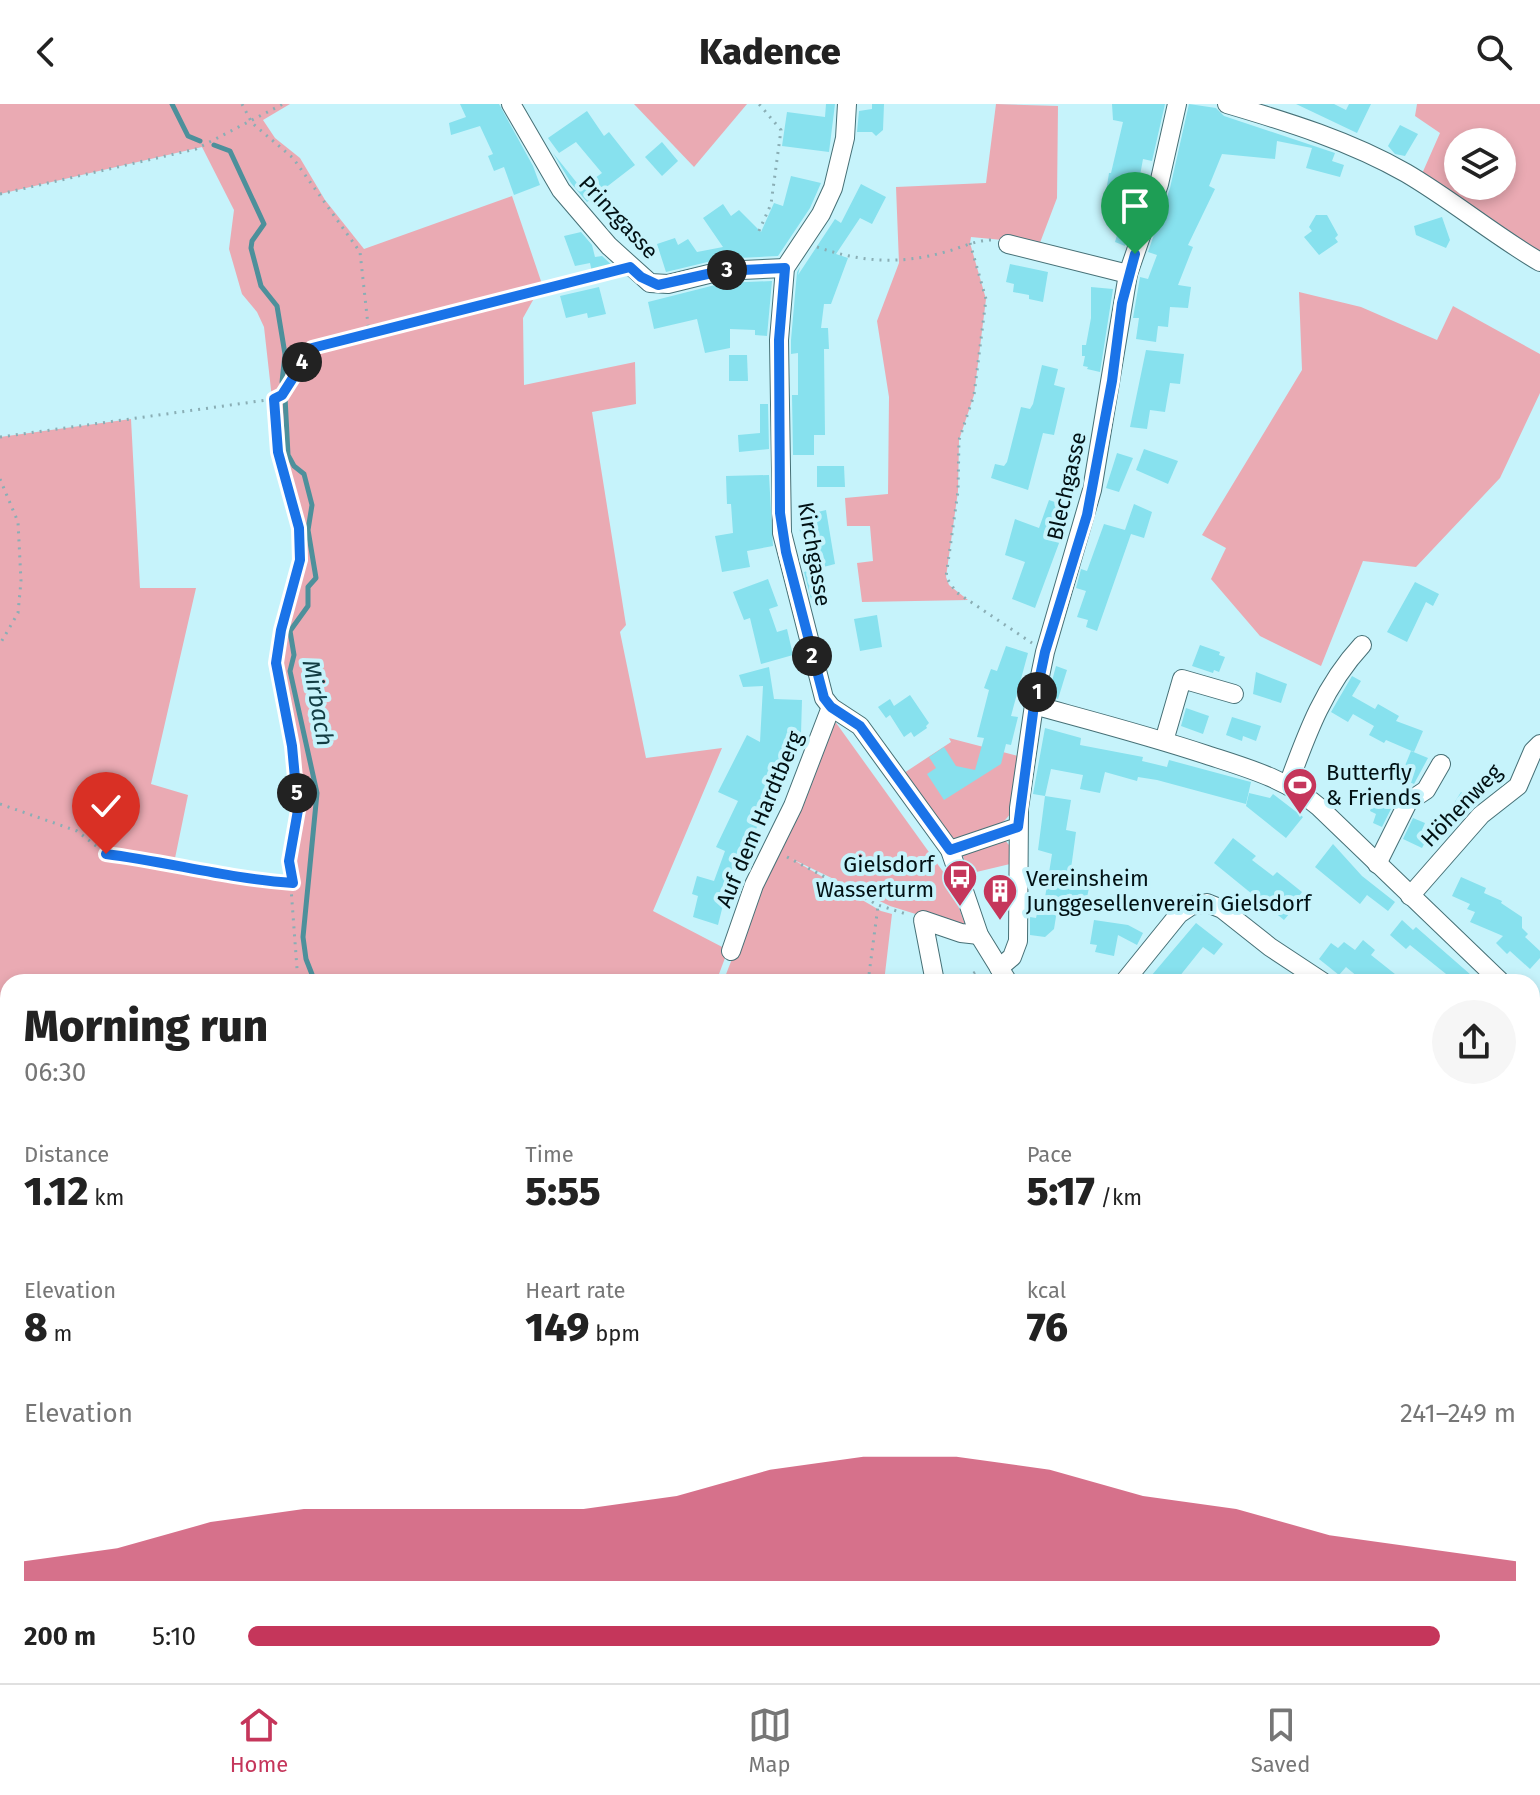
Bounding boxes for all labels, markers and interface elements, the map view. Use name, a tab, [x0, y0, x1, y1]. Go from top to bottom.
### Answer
icon: back	[24, 30, 68, 74]
text: Kadence	[699, 30, 841, 74]
icon: search	[1472, 30, 1516, 74]
map controls	[1444, 128, 1516, 200]
button: layers	[1444, 128, 1516, 200]
street label: Prinzgasse	[573, 170, 664, 265]
pin	[1101, 172, 1169, 254]
icon: arrive	[1113, 184, 1157, 228]
pin: 3	[707, 250, 747, 290]
text: 3	[721, 256, 733, 283]
pin: 4	[282, 342, 322, 382]
text: 4	[296, 348, 308, 375]
street label: Blechgasse	[1041, 429, 1092, 543]
street label: Kirchgasse	[792, 500, 837, 608]
pin: 2	[792, 636, 832, 676]
text: 2	[806, 642, 818, 669]
water label: Mirbach	[297, 658, 339, 748]
pin: 1	[1017, 672, 1057, 712]
text: 1	[1032, 678, 1042, 705]
street label: Auf dem Hardtberg	[710, 726, 809, 911]
street label: Höhenweg	[1415, 758, 1508, 852]
place label: Butterfly & Friends	[1326, 759, 1421, 811]
sports icon: Butterfly & Friends	[1281, 766, 1319, 816]
pin	[72, 772, 140, 854]
pin: 5	[277, 773, 317, 813]
text: 5	[291, 779, 303, 806]
icon: check	[84, 784, 128, 828]
place label: Gielsdorf Wasserturm	[816, 851, 936, 903]
bus stop icon: Gielsdorf Wasserturm	[941, 858, 979, 908]
place label: Vereinsheim Junggesellenverein Gielsdorf	[1026, 865, 1312, 917]
building icon: Vereinsheim Junggesellenverein Gielsdorf	[981, 872, 1019, 922]
text: Morning run	[24, 1000, 268, 1053]
button: share	[1432, 1000, 1516, 1084]
text: 06:30	[24, 1057, 86, 1088]
text: Distance	[24, 1141, 109, 1168]
text: Time	[525, 1141, 574, 1168]
text: Pace	[1027, 1141, 1072, 1168]
text: 1.12	[24, 1168, 88, 1216]
text: 5:55	[525, 1168, 601, 1216]
text: 5:17	[1027, 1168, 1095, 1216]
text: km	[88, 1184, 124, 1211]
text: /km	[1095, 1184, 1142, 1211]
text: Elevation	[24, 1277, 116, 1304]
text: Heart rate	[525, 1277, 626, 1304]
text: kcal	[1027, 1277, 1066, 1304]
text: 8	[24, 1304, 48, 1352]
text: 149	[525, 1304, 589, 1352]
text: 76	[1027, 1304, 1068, 1352]
text: m	[48, 1320, 72, 1347]
text: bpm	[589, 1320, 640, 1347]
text: Elevation	[24, 1398, 133, 1429]
text: 241–249 m	[1400, 1398, 1516, 1429]
text: 200 m	[24, 1621, 96, 1652]
text: 5:10	[152, 1621, 196, 1652]
tab: Home	[230, 1703, 288, 1778]
tab: Map	[748, 1703, 792, 1778]
tab: Saved	[1251, 1703, 1310, 1778]

